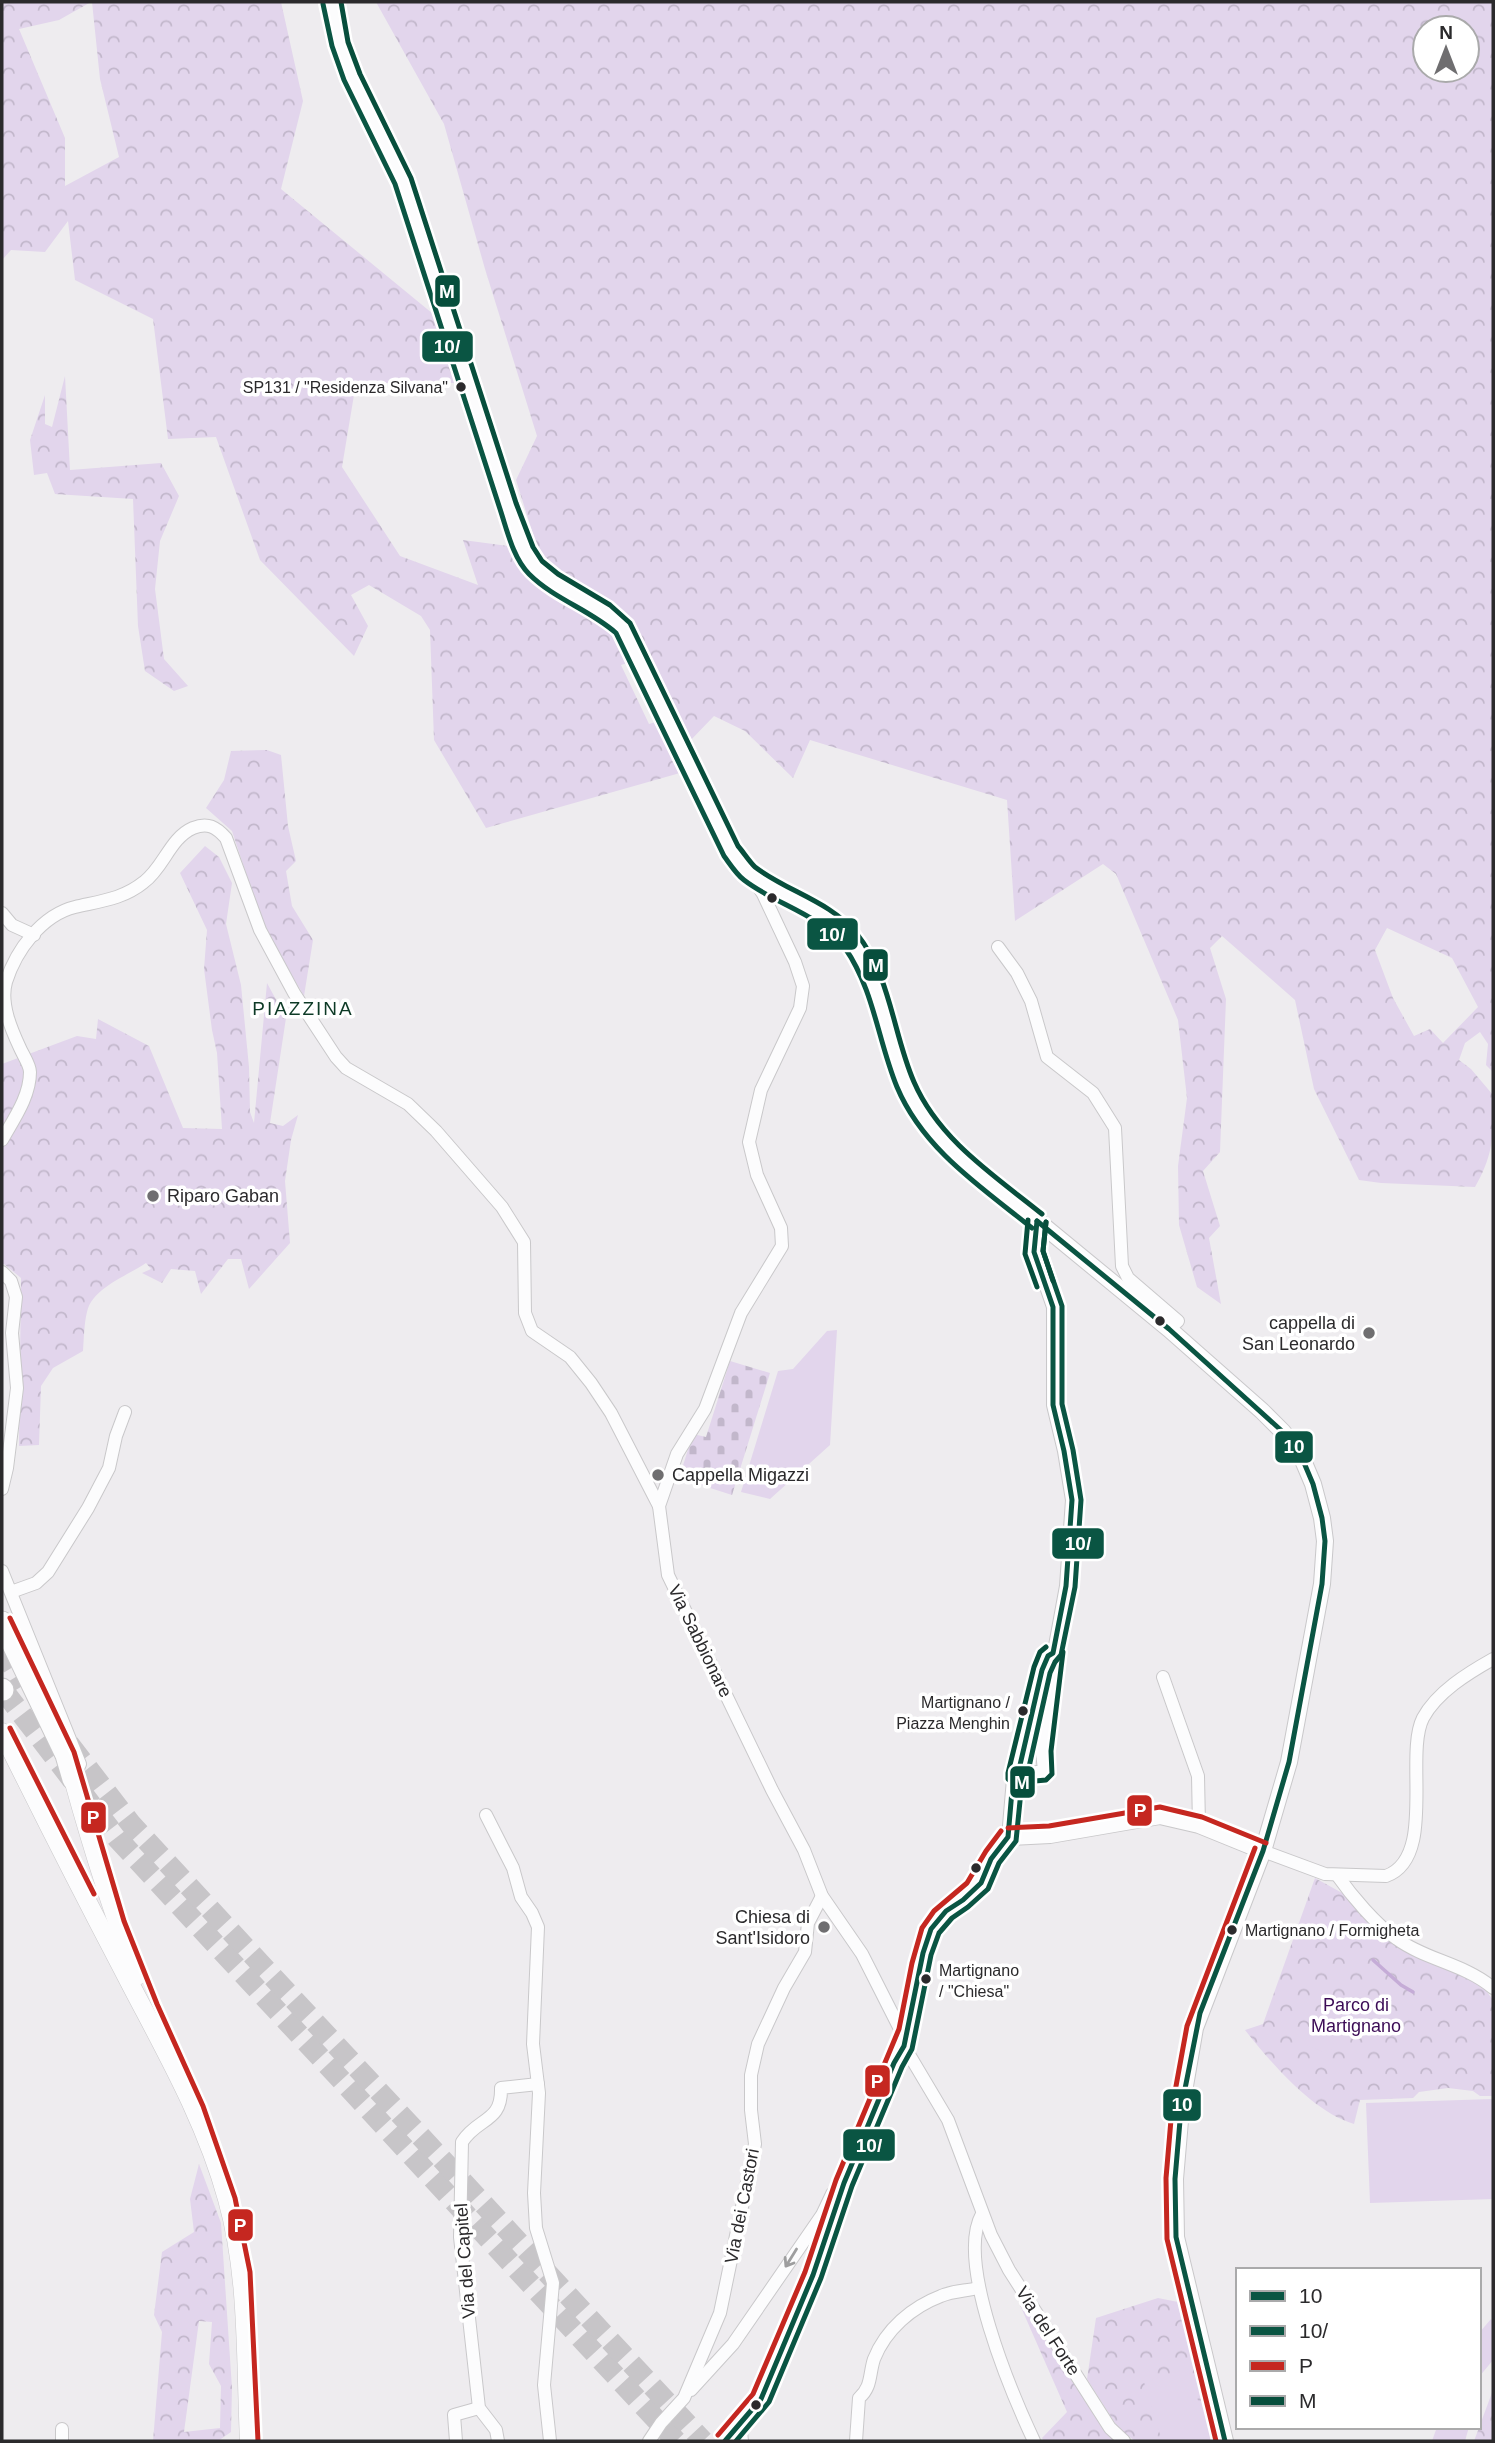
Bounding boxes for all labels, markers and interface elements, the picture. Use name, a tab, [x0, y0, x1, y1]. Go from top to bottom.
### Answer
north arrow	[1411, 14, 1481, 84]
text: N	[1439, 22, 1453, 43]
line badge: M	[434, 274, 461, 308]
text: M	[439, 281, 455, 302]
line badge: 10/	[421, 330, 474, 363]
text: 10/	[434, 336, 461, 357]
place label: SP131 / "Residenza Silvana"	[243, 379, 448, 396]
marker: SP131 / "Residenza Silvana"	[454, 380, 468, 394]
unlabelled marker	[765, 891, 779, 905]
line badge: 10/	[806, 917, 859, 951]
text: 10/	[819, 924, 846, 945]
line badge: M	[862, 948, 889, 982]
text: M	[868, 955, 884, 976]
district label: PIAZZINA	[252, 998, 354, 1019]
place label: Riparo Gaban	[167, 1186, 279, 1206]
marker: Riparo Gaban	[145, 1188, 161, 1204]
place label: cappella di San Leonardo	[1242, 1313, 1355, 1354]
unlabelled marker	[1153, 1314, 1167, 1328]
marker: cappella di San Leonardo	[1361, 1325, 1377, 1341]
line badge: 10	[1274, 1430, 1314, 1464]
text: 10	[1283, 1436, 1305, 1457]
place label: Cappella Migazzi	[672, 1465, 809, 1485]
marker: Cappella Migazzi	[650, 1467, 666, 1483]
line badge: 10/	[1051, 1527, 1105, 1560]
text: 10/	[1065, 1533, 1092, 1554]
street label: Via Sabbionare	[664, 1581, 736, 1701]
place label: Martignano / Piazza Menghin	[896, 1694, 1011, 1732]
marker: Martignano / Piazza Menghin	[1016, 1704, 1030, 1718]
line badge: M	[1009, 1765, 1036, 1799]
text: M	[1014, 1772, 1030, 1793]
line badge: P	[1126, 1794, 1153, 1827]
text: P	[1134, 1800, 1147, 1821]
line badge: P	[80, 1801, 107, 1834]
text: P	[87, 1807, 100, 1828]
unlabelled marker	[969, 1861, 983, 1875]
place label: Chiesa di Sant'Isidoro	[716, 1907, 810, 1948]
marker: Chiesa di Sant'Isidoro	[816, 1919, 832, 1935]
place label: Martignano / Formigheta	[1245, 1922, 1419, 1939]
marker: Martignano / Formigheta	[1225, 1923, 1239, 1937]
place label: Martignano / "Chiesa"	[939, 1962, 1019, 2000]
marker: Martignano / "Chiesa"	[919, 1972, 933, 1986]
park label: Parco di Martignano	[1311, 1995, 1401, 2036]
line badge: P	[864, 2064, 891, 2098]
text: P	[871, 2071, 884, 2092]
line badge: 10	[1162, 2088, 1202, 2122]
text: 10	[1171, 2094, 1193, 2115]
line badge: 10/	[842, 2128, 896, 2162]
text: 10/	[856, 2135, 883, 2156]
street label: Via dei Castori	[721, 2147, 763, 2265]
street label: Via del Capitel	[451, 2203, 479, 2319]
line badge: P	[227, 2208, 254, 2242]
text: P	[234, 2215, 247, 2236]
one-way arrow	[783, 2248, 797, 2268]
legend	[1236, 2268, 1481, 2429]
street label: Via del Forte	[1012, 2283, 1084, 2379]
text: 10	[1299, 2284, 1322, 2307]
text: 10/	[1299, 2319, 1328, 2342]
text: P	[1299, 2354, 1313, 2377]
text: M	[1299, 2389, 1317, 2412]
unlabelled marker	[749, 2398, 763, 2412]

